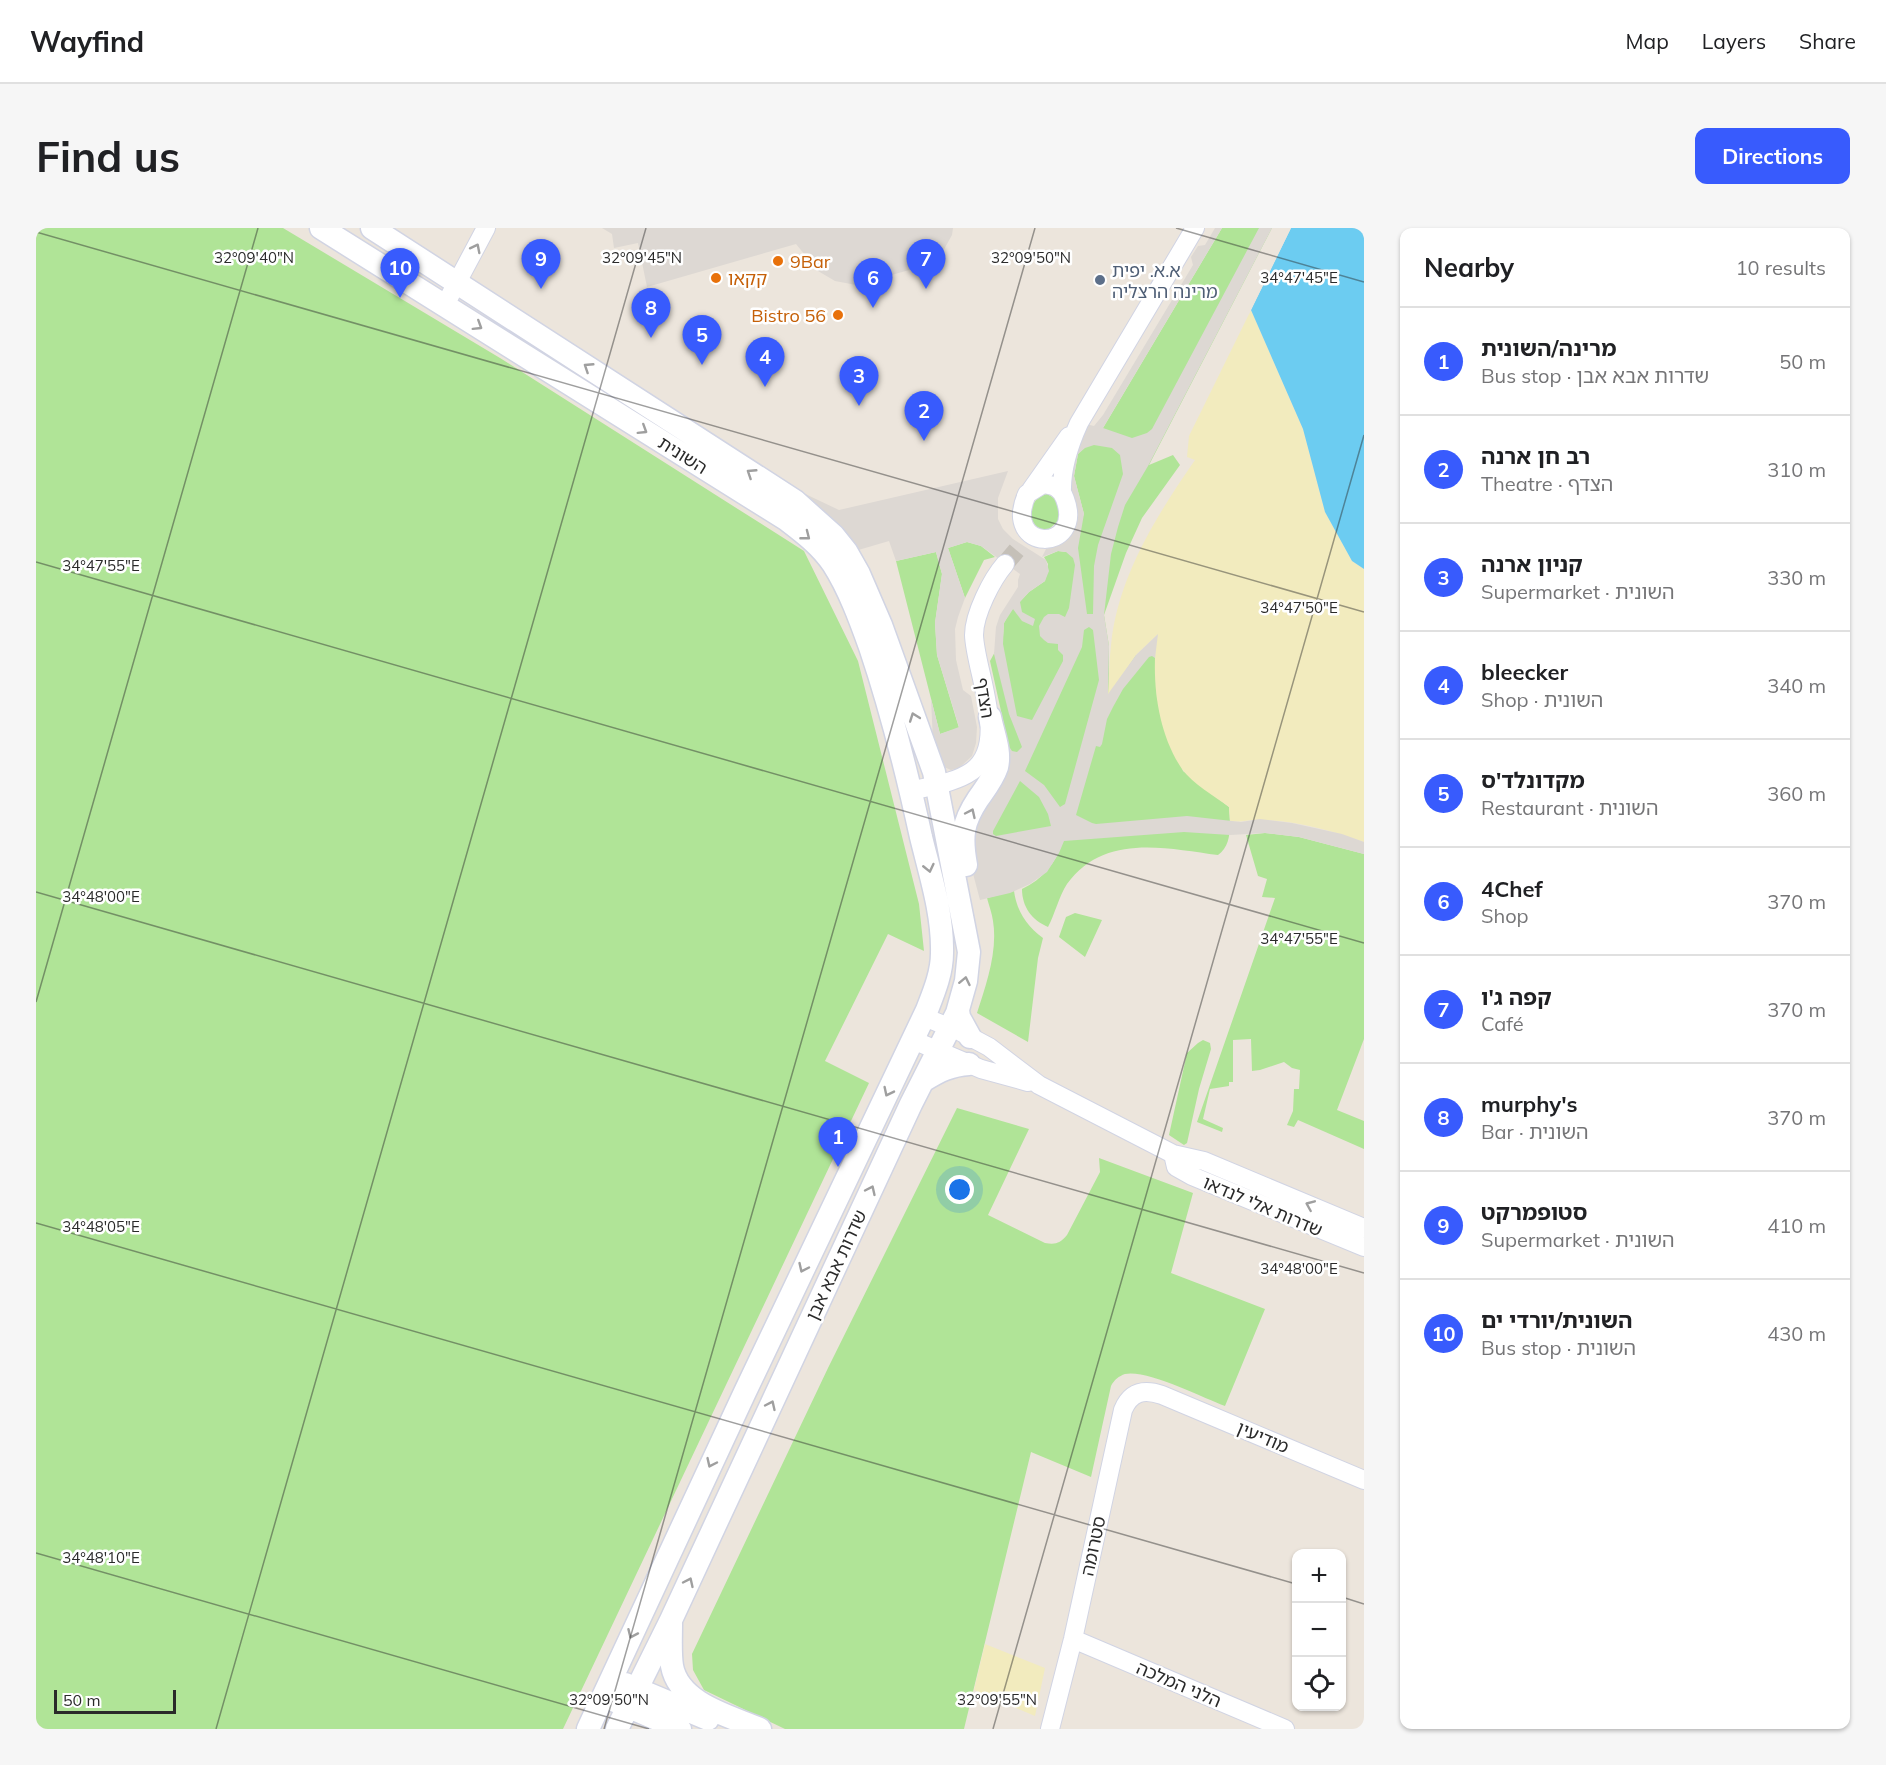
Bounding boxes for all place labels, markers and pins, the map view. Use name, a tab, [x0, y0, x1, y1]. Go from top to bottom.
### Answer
pin: 9	[522, 239, 560, 289]
pin: 7	[906, 239, 946, 289]
pin: 10	[380, 248, 420, 298]
place label: 9Bar	[790, 250, 831, 273]
marker: 9Bar	[771, 254, 785, 268]
pin: 6	[854, 259, 892, 308]
place label: א.א. יפית מרינה הרצליה	[1112, 259, 1218, 303]
place label: קקאו	[728, 267, 767, 290]
marker: קקאו	[709, 271, 723, 285]
marker: א.א. יפית מרינה הרצליה	[1093, 273, 1107, 287]
pin: 8	[632, 288, 670, 338]
place label: Bistro 56	[751, 304, 826, 327]
marker: Bistro 56	[831, 308, 845, 322]
pin: 5	[682, 316, 722, 365]
pin: 4	[746, 338, 784, 387]
pin: 3	[840, 356, 878, 406]
pin: 2	[904, 392, 944, 441]
pin: 1	[818, 1118, 858, 1167]

